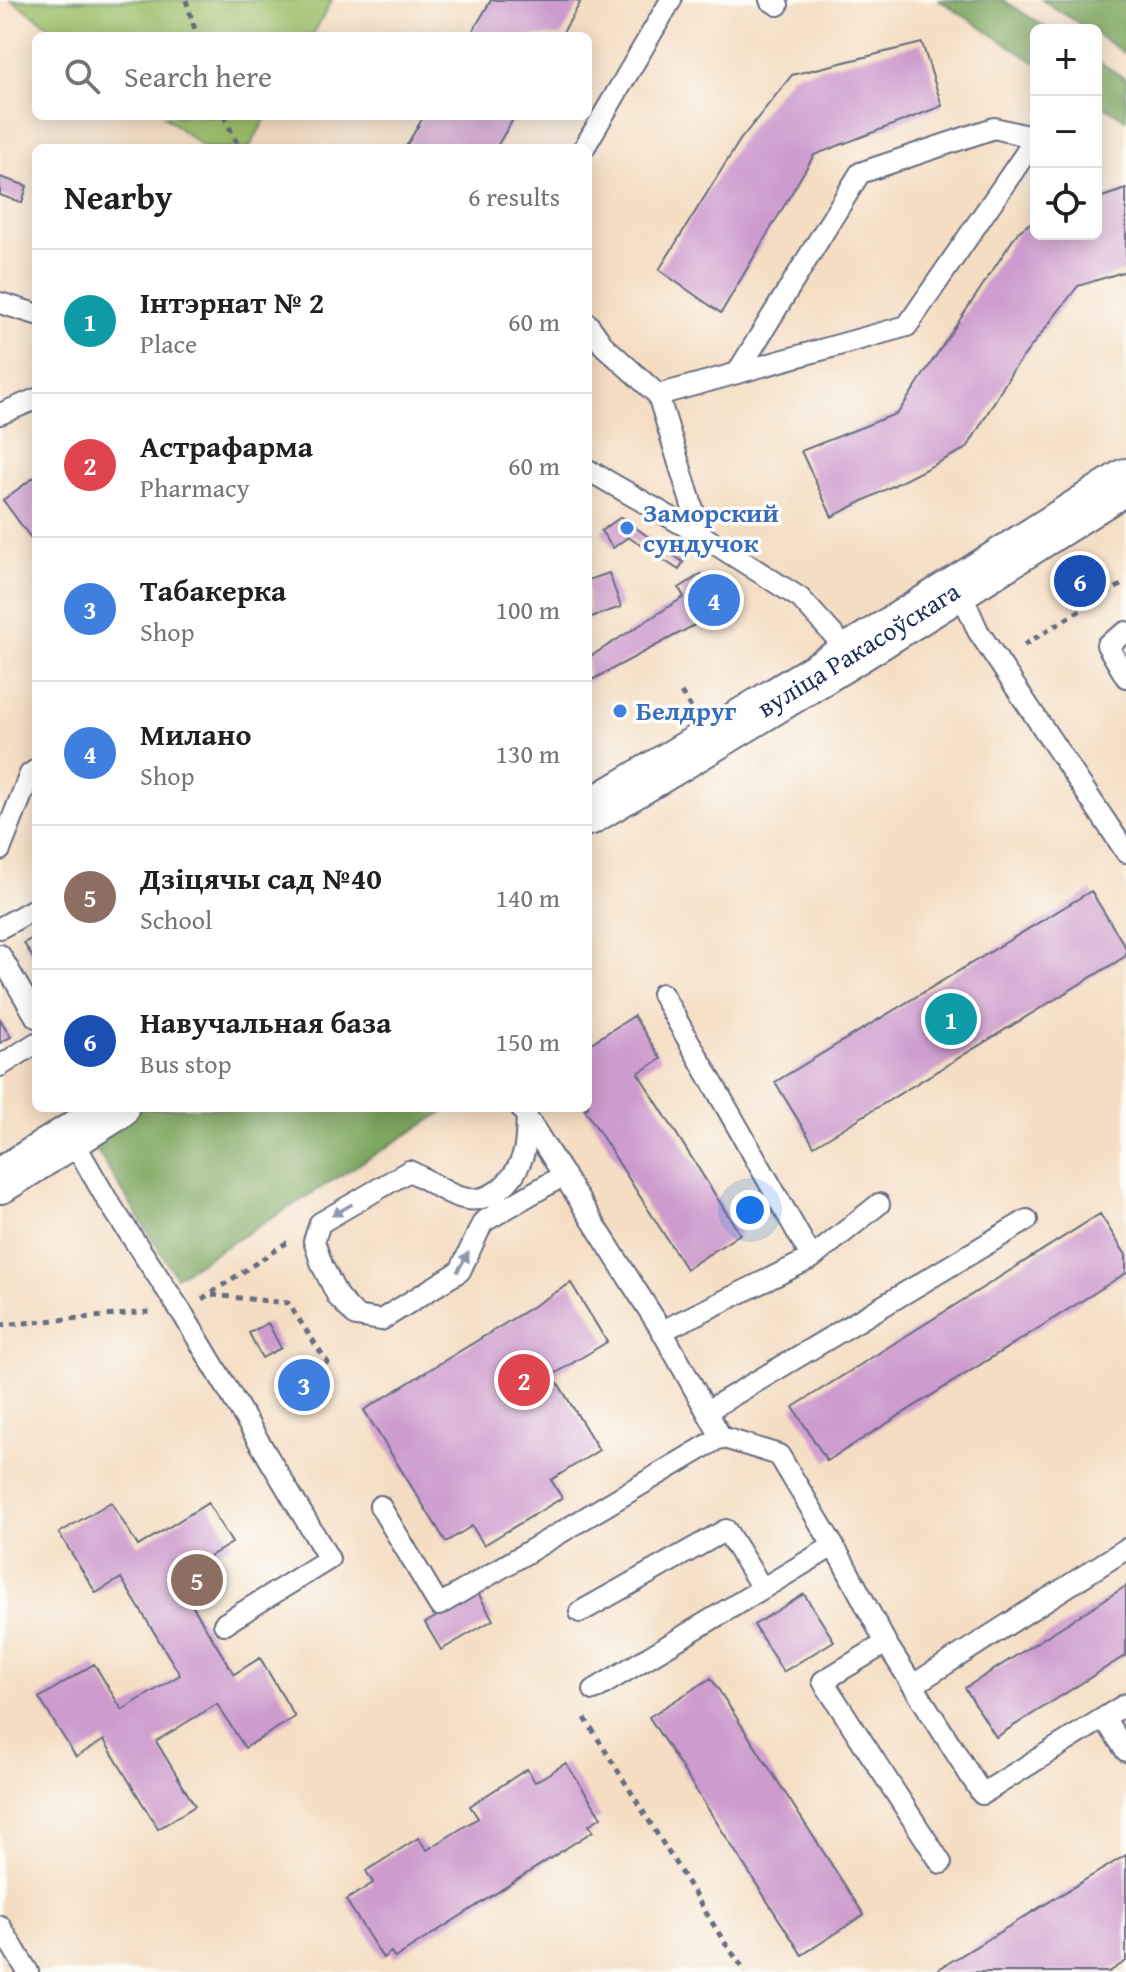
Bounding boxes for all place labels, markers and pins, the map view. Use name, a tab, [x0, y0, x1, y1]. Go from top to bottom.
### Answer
place label: Заморский сундучок	[643, 493, 779, 562]
marker: Заморский сундучок	[618, 519, 636, 537]
pin: 6	[1054, 551, 1106, 611]
pin: 4	[688, 570, 740, 630]
place label: Белдруг	[636, 691, 737, 730]
marker: Белдруг	[611, 702, 629, 720]
pin: 1	[925, 989, 977, 1049]
pin: 2	[498, 1350, 550, 1410]
pin: 3	[278, 1355, 330, 1415]
pin: 5	[171, 1550, 223, 1610]

